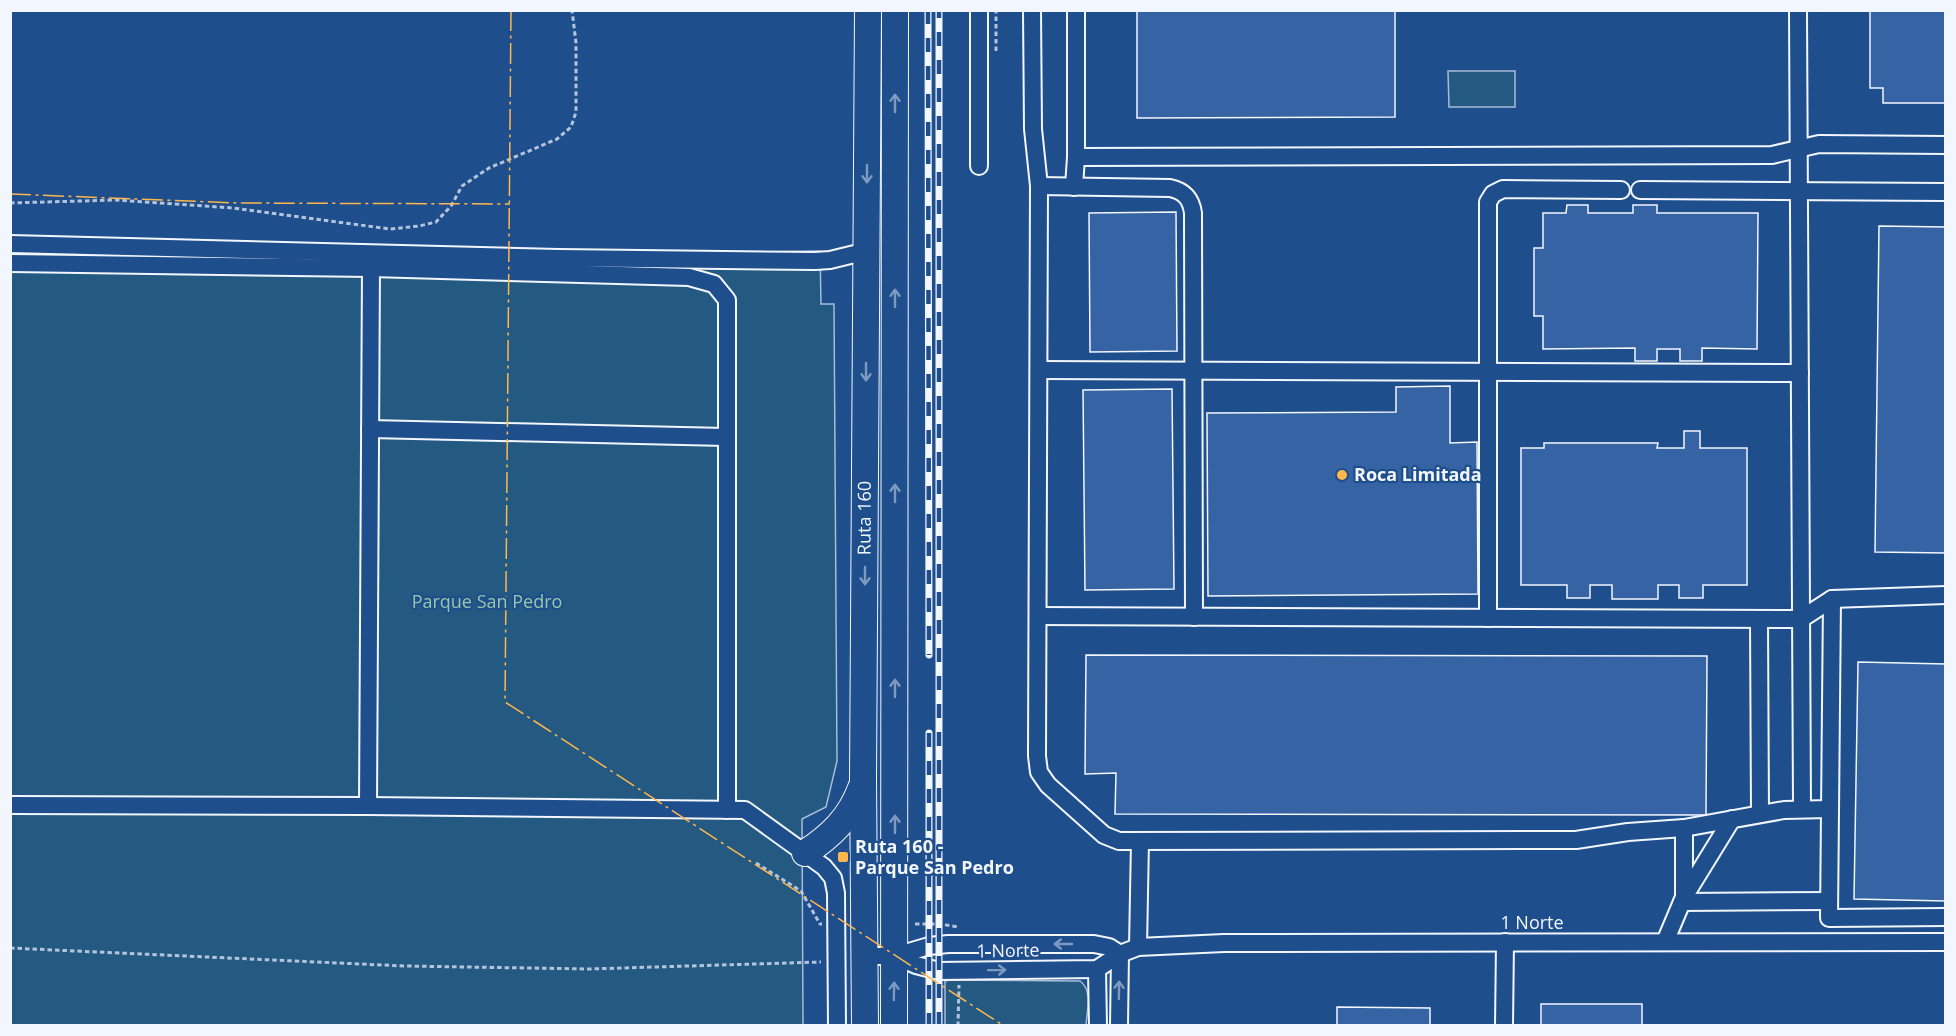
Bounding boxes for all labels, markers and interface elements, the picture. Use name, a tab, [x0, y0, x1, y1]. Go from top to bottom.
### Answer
one-way arrow	[889, 94, 901, 114]
one-way arrow	[861, 163, 873, 183]
one-way arrow	[889, 289, 901, 309]
one-way arrow	[861, 362, 872, 382]
place label: Roca Limitada	[1354, 462, 1482, 486]
marker: Roca Limitada	[1335, 468, 1349, 482]
street label: Ruta 160	[851, 481, 876, 555]
one-way arrow	[889, 484, 901, 504]
one-way arrow	[859, 566, 871, 586]
park label: Parque San Pedro	[412, 589, 562, 613]
one-way arrow	[889, 679, 901, 699]
one-way arrow	[889, 815, 901, 835]
place label: Ruta 160 - Parque San Pedro	[855, 834, 1014, 879]
marker: Ruta 160 - Parque San Pedro	[836, 850, 850, 864]
street label: 1 Norte	[1500, 910, 1564, 934]
street label: 1 Norte	[976, 937, 1040, 963]
one-way arrow	[1054, 938, 1074, 950]
one-way arrow	[987, 965, 1007, 976]
one-way arrow	[1114, 980, 1125, 1000]
one-way arrow	[889, 981, 900, 1001]

